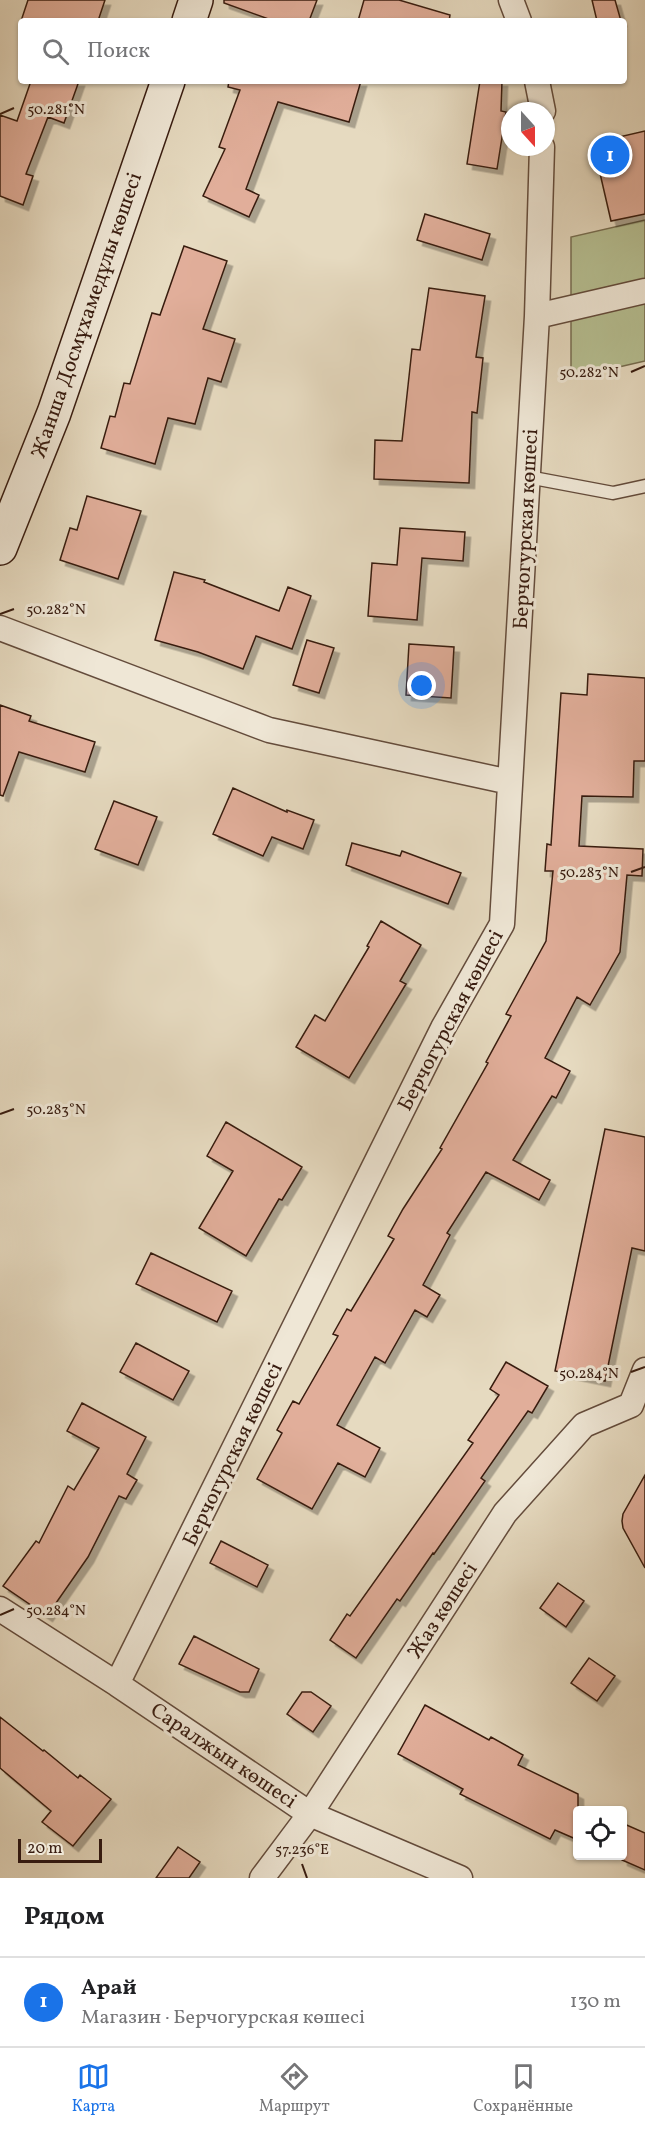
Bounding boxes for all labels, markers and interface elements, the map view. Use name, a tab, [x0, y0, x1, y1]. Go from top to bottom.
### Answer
search box	[18, 18, 627, 84]
icon: search	[39, 35, 72, 68]
text: Поиск	[87, 36, 150, 67]
text: 50.281°N	[27, 100, 85, 121]
north arrow	[501, 102, 555, 156]
pin: 1	[590, 132, 630, 178]
street label: Жанша Досмұхамедұлы көшесі	[25, 169, 150, 462]
text: 50.282°N	[559, 363, 619, 384]
street label: Берчогурская көшесі	[507, 428, 546, 630]
text: 50.282°N	[26, 600, 86, 621]
your location	[407, 671, 436, 700]
text: 50.283°N	[559, 863, 619, 884]
street label: Берчогурская көшесі	[391, 925, 511, 1116]
text: 50.283°N	[26, 1100, 86, 1121]
street label: Берчогурская көшесі	[176, 1358, 291, 1551]
text: 50.284°N	[559, 1364, 619, 1385]
street label: Жаз көшесі	[401, 1557, 485, 1665]
text: 50.284°N	[26, 1601, 86, 1622]
street label: Саралжын көшесі	[144, 1696, 302, 1816]
map controls	[573, 1806, 627, 1860]
button: locate	[573, 1806, 627, 1860]
scale bar	[18, 1836, 102, 1864]
text: 20 m	[27, 1838, 62, 1860]
text: 57.236°E	[275, 1840, 329, 1861]
text: Рядом	[24, 1899, 104, 1935]
text: Арай	[81, 1973, 137, 2004]
text: 1	[39, 1988, 48, 2016]
text: 130 m	[570, 1988, 621, 2016]
text: Магазин · Берчогурская көшесі	[81, 2004, 365, 2032]
tab: Карта	[72, 2060, 115, 2118]
tab: Маршрут	[259, 2060, 330, 2118]
tab: Сохранённые	[473, 2060, 573, 2118]

